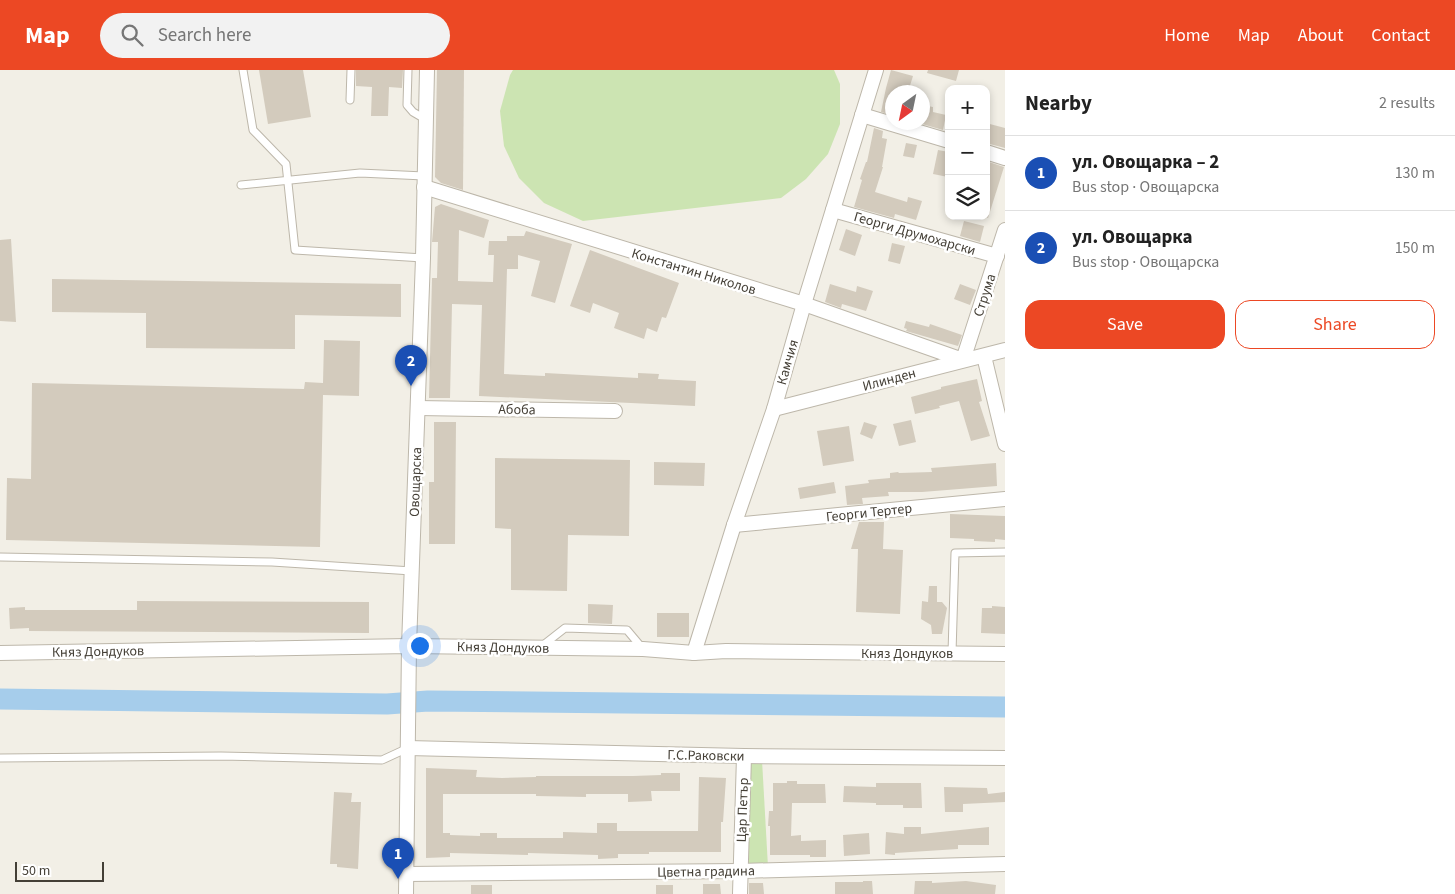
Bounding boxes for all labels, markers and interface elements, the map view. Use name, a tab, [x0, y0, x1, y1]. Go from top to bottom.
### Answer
search box	[100, 13, 450, 58]
text: Map	[25, 18, 70, 53]
icon: search	[118, 21, 146, 49]
text: Search here	[158, 22, 251, 49]
text: Home	[1164, 23, 1210, 48]
text: Map	[1238, 23, 1270, 48]
text: About	[1298, 23, 1343, 48]
text: Contact	[1371, 23, 1430, 48]
north arrow	[885, 85, 930, 130]
map controls	[945, 85, 990, 220]
button: +	[945, 85, 990, 130]
text: Nearby	[1025, 88, 1092, 118]
text: 2 results	[1379, 92, 1435, 114]
button: −	[945, 130, 990, 175]
text: ул. Овощарка – 2	[1072, 149, 1219, 176]
text: 1	[1037, 162, 1045, 184]
text: 130 m	[1395, 162, 1435, 184]
button: layers	[945, 175, 990, 220]
text: Bus stop · Овощарска	[1072, 176, 1219, 198]
street label: Георги Друмохарски	[851, 207, 978, 261]
text: ул. Овощарка	[1072, 224, 1193, 251]
text: 2	[1037, 237, 1045, 259]
text: 150 m	[1395, 237, 1435, 259]
street label: Константин Николов	[629, 244, 758, 300]
text: Bus stop · Овощарска	[1072, 251, 1219, 273]
street label: Струма	[969, 271, 1001, 319]
button: Save	[1025, 300, 1225, 349]
button: Share	[1235, 300, 1435, 349]
street label: Камчия	[772, 337, 804, 387]
pin: 2	[395, 345, 427, 386]
street label: Илинден	[860, 363, 918, 397]
street label: Абоба	[498, 400, 536, 420]
street label: Овощарска	[405, 447, 427, 517]
street label: Георги Тертер	[825, 499, 913, 527]
your location	[407, 633, 433, 659]
street label: Княз Дондуков	[457, 637, 549, 659]
street label: Княз Дондуков	[52, 641, 144, 663]
street label: Княз Дондуков	[861, 644, 953, 664]
street label: Г.С.Раковски	[667, 745, 745, 767]
street label: Цар Петър	[732, 777, 754, 843]
pin: 1	[382, 838, 414, 879]
scale bar	[15, 859, 104, 882]
text: 50 m	[22, 861, 50, 881]
street label: Цветна градина	[657, 861, 755, 883]

